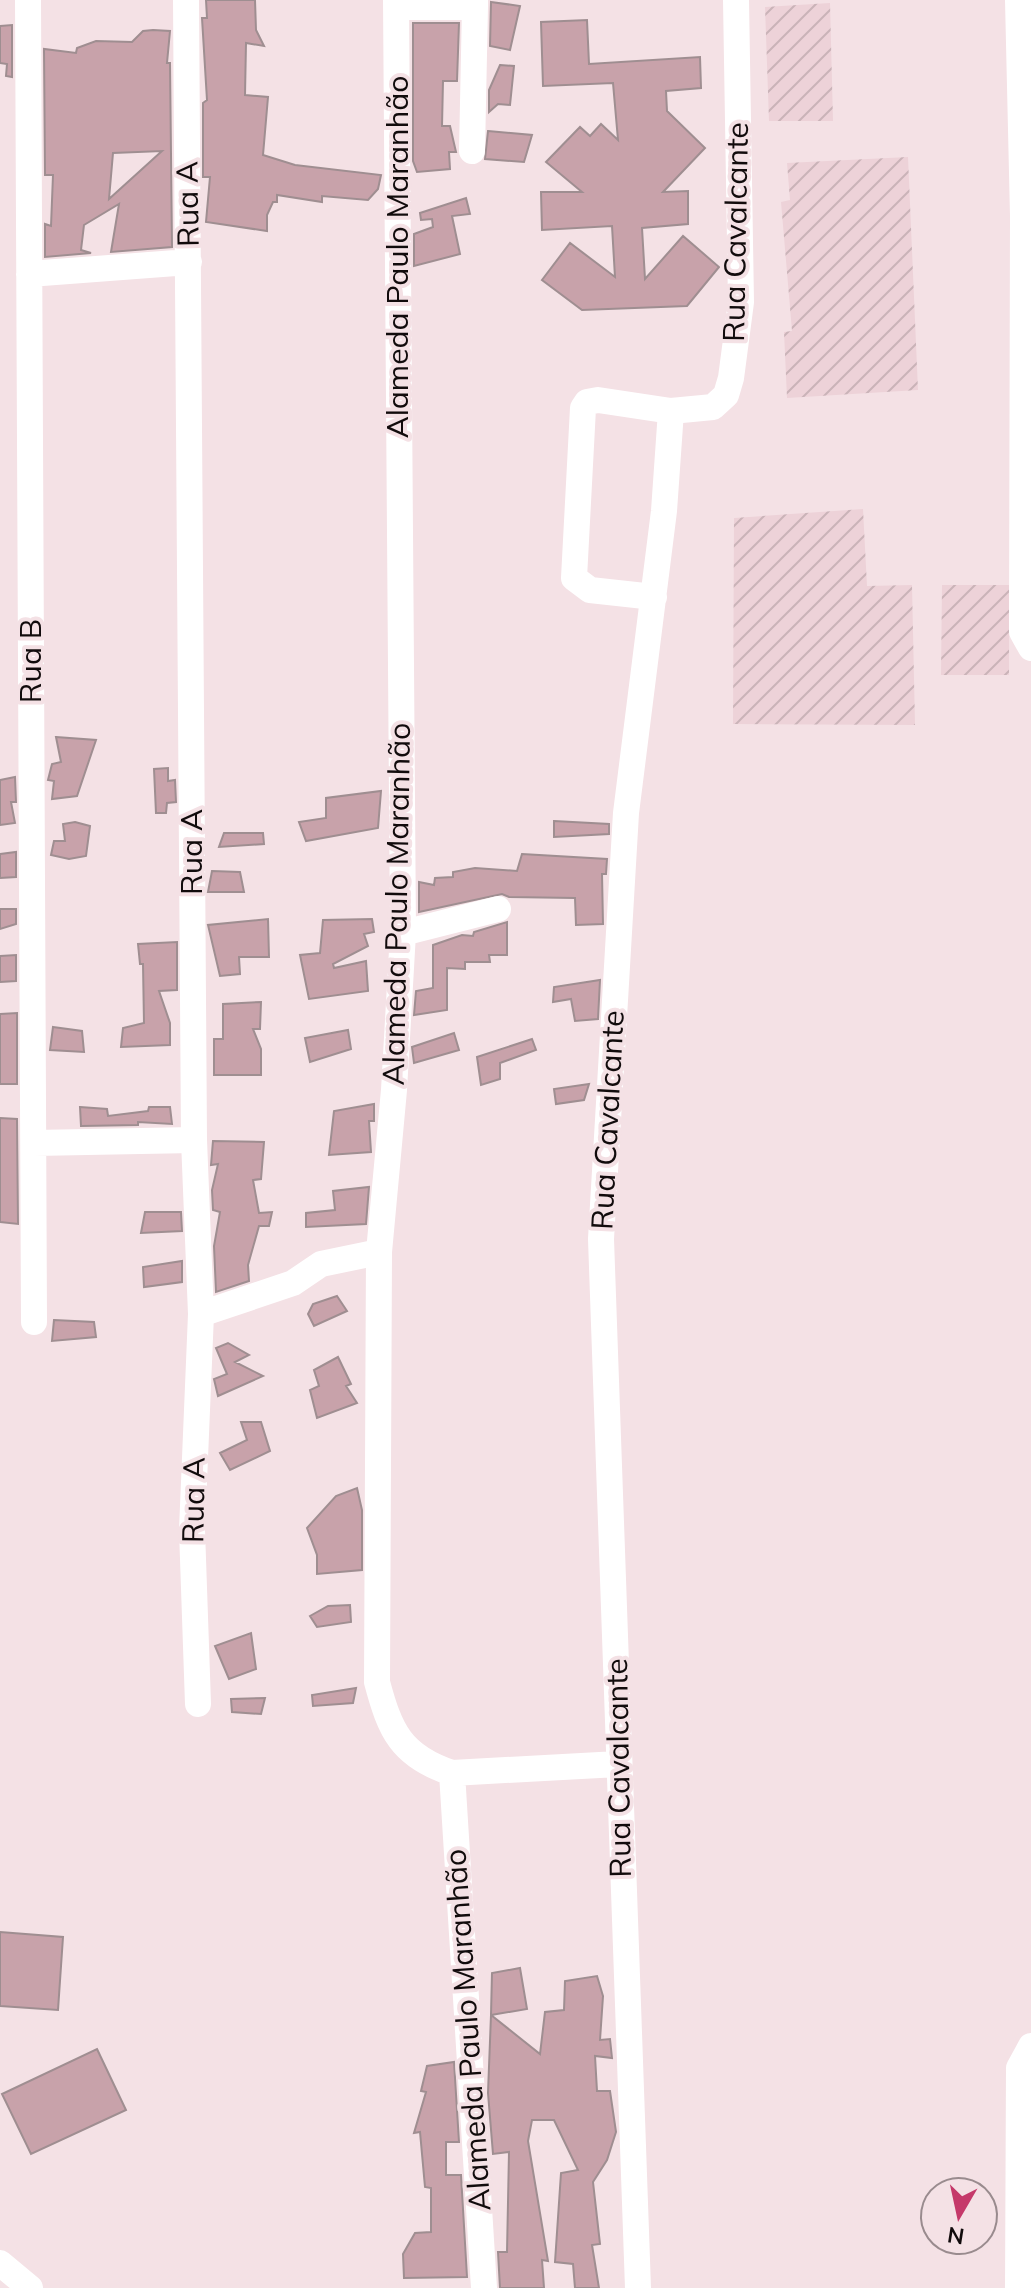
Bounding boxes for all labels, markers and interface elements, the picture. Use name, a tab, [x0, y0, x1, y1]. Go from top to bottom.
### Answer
street label: Alameda Paulo Maranhão	[378, 76, 416, 438]
street label: Rua Cavalcante	[714, 122, 756, 342]
street label: Rua A	[167, 161, 207, 247]
street label: Rua B	[11, 619, 49, 703]
street label: Alameda Paulo Maranhão	[374, 722, 418, 1086]
street label: Rua A	[172, 809, 210, 895]
street label: Rua Cavalcante	[582, 1009, 632, 1231]
street label: Rua A	[173, 1457, 213, 1543]
street label: Rua Cavalcante	[597, 1658, 639, 1878]
street label: Alameda Paulo Maranhão	[435, 1848, 499, 2212]
north arrow	[919, 2176, 999, 2256]
text: N	[945, 2221, 966, 2251]

